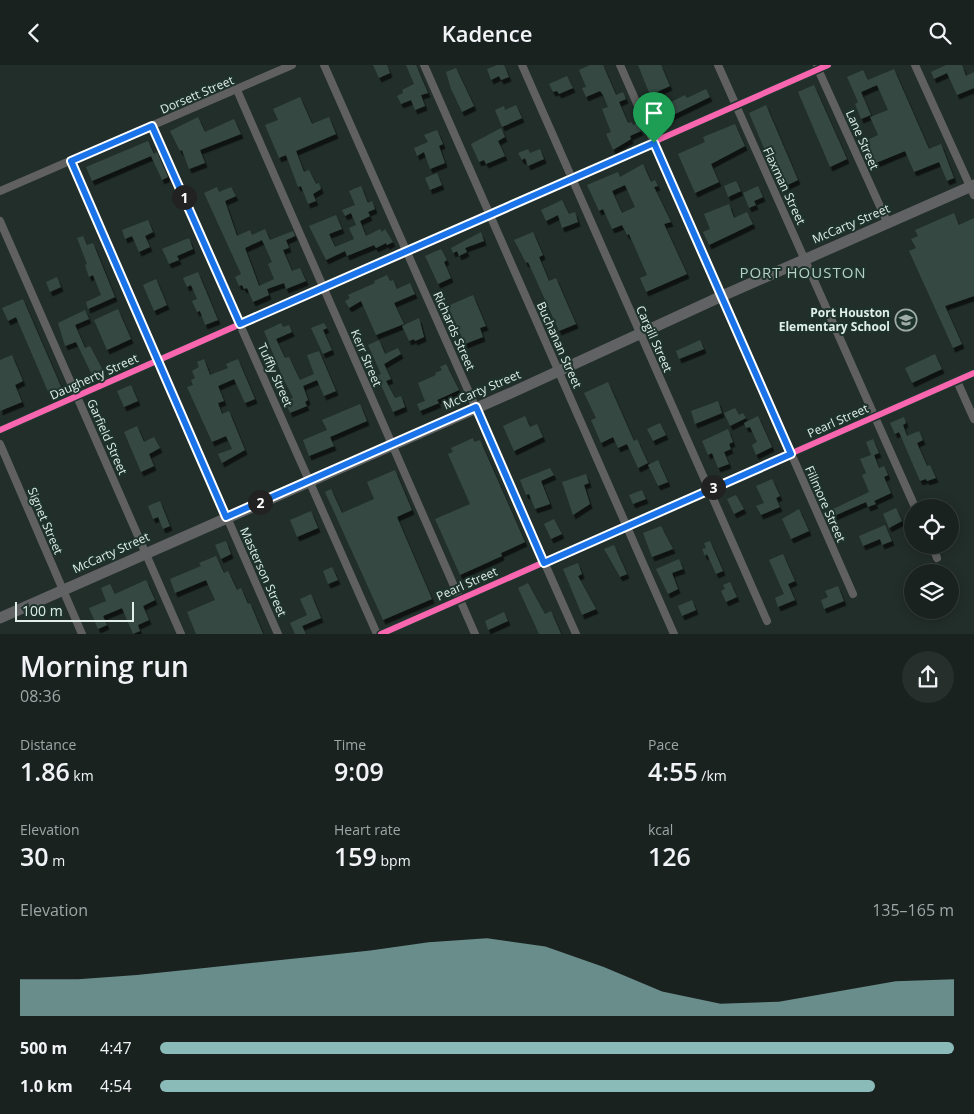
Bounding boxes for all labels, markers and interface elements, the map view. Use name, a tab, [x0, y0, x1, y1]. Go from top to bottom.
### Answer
text: Kadence	[442, 18, 532, 48]
icon: back	[20, 19, 48, 47]
icon: search	[926, 19, 954, 47]
street label: Dorsett Street	[157, 71, 236, 118]
pin	[633, 92, 675, 143]
icon: arrive	[640, 99, 668, 127]
street label: Lane Street	[842, 107, 883, 172]
street label: Flaxman Street	[759, 144, 810, 227]
pin: 1	[172, 185, 196, 209]
text: 1	[180, 188, 189, 207]
street label: McCarty Street	[809, 200, 892, 248]
district label: PORT HOUSTON	[739, 262, 867, 282]
street label: Richards Street	[429, 289, 479, 373]
street label: Buchanan Street	[533, 299, 586, 391]
street label: Cargill Street	[632, 303, 677, 375]
place label: Port Houston Elementary School	[779, 304, 890, 335]
school or university icon: Port Houston Elementary School	[894, 308, 918, 332]
street label: Kerr Street	[347, 327, 386, 389]
street label: Tuffly Street	[254, 340, 297, 409]
street label: Daugherty Street	[47, 349, 141, 404]
street label: McCarty Street	[440, 366, 523, 414]
street label: Garfield Street	[83, 396, 132, 477]
street label: Pearl Street	[805, 400, 871, 442]
street label: Fillmore Street	[801, 463, 850, 545]
pin: 3	[700, 475, 726, 499]
text: 3	[709, 478, 718, 497]
street label: Signet Street	[24, 485, 67, 557]
pin: 2	[248, 489, 272, 515]
text: 2	[256, 493, 265, 512]
map controls	[904, 499, 959, 619]
button: locate	[904, 499, 959, 554]
street label: Masterson Street	[236, 524, 291, 619]
street label: McCarty Street	[70, 528, 152, 577]
street label: Pearl Street	[434, 563, 500, 605]
button: layers	[904, 564, 959, 619]
scale bar	[15, 599, 134, 622]
text: 100 m	[22, 601, 63, 620]
text: Morning run	[20, 647, 189, 685]
button: share	[902, 651, 954, 703]
text: 08:36	[20, 685, 61, 707]
text: Distance	[20, 735, 76, 754]
text: Time	[334, 735, 366, 754]
text: Pace	[648, 735, 679, 754]
text: 1.86	[20, 754, 70, 788]
text: 9:09	[334, 754, 384, 788]
text: 4:55	[648, 754, 698, 788]
text: km	[70, 766, 94, 785]
text: /km	[698, 766, 727, 785]
text: Elevation	[20, 820, 79, 839]
text: Heart rate	[334, 820, 401, 839]
text: kcal	[648, 820, 673, 839]
text: 30	[20, 839, 49, 873]
text: 159	[334, 839, 377, 873]
text: 126	[648, 839, 691, 873]
text: m	[49, 851, 65, 870]
text: bpm	[377, 851, 411, 870]
text: Elevation	[20, 899, 88, 921]
text: 135–165 m	[872, 899, 954, 921]
text: 500 m	[20, 1037, 67, 1059]
text: 4:47	[100, 1037, 132, 1059]
text: 1.0 km	[20, 1075, 73, 1097]
text: 4:54	[100, 1075, 132, 1097]

